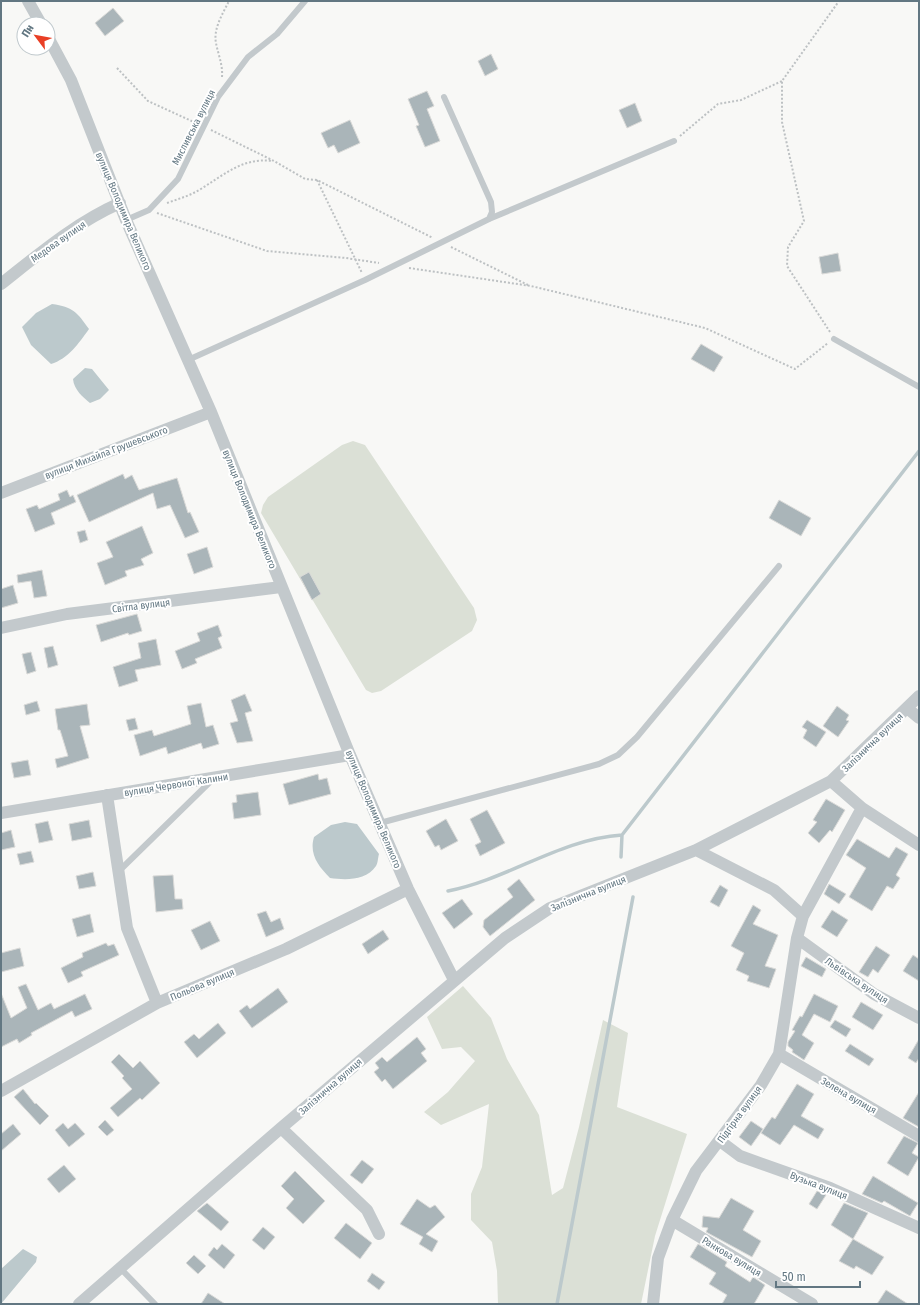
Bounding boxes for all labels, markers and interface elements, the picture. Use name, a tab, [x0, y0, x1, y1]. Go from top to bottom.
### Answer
north arrow	[16, 16, 56, 56]
text: Пн	[19, 22, 37, 40]
street label: Мисливська вулиця	[170, 88, 218, 167]
street label: вулиця Володимира Великого	[93, 151, 153, 272]
street label: Медова вулиця	[29, 218, 88, 265]
street label: вулиця Михайла Грушевського	[43, 424, 170, 482]
street label: вулиця Володимира Великого	[220, 448, 278, 571]
street label: Світла вулиця	[111, 595, 171, 616]
street label: Залізнична вулиця	[839, 710, 906, 775]
street label: вулиця Володимира Великого	[343, 749, 403, 870]
street label: вулиця Червоної Калини	[123, 771, 229, 799]
street label: Залізнична вулиця	[549, 872, 628, 914]
street label: Львівська вулиця	[823, 954, 891, 1006]
street label: Польова вулиця	[169, 966, 236, 1004]
street label: Залізнична вулиця	[296, 1055, 365, 1118]
street label: Зелена вулиця	[819, 1075, 878, 1117]
street label: Підгірна вулиця	[714, 1083, 765, 1146]
street label: Вузька вулиця	[788, 1169, 849, 1202]
street label: Ранкова вулиця	[700, 1234, 763, 1279]
scale bar	[776, 1263, 860, 1289]
text: 50 m	[782, 1270, 806, 1284]

